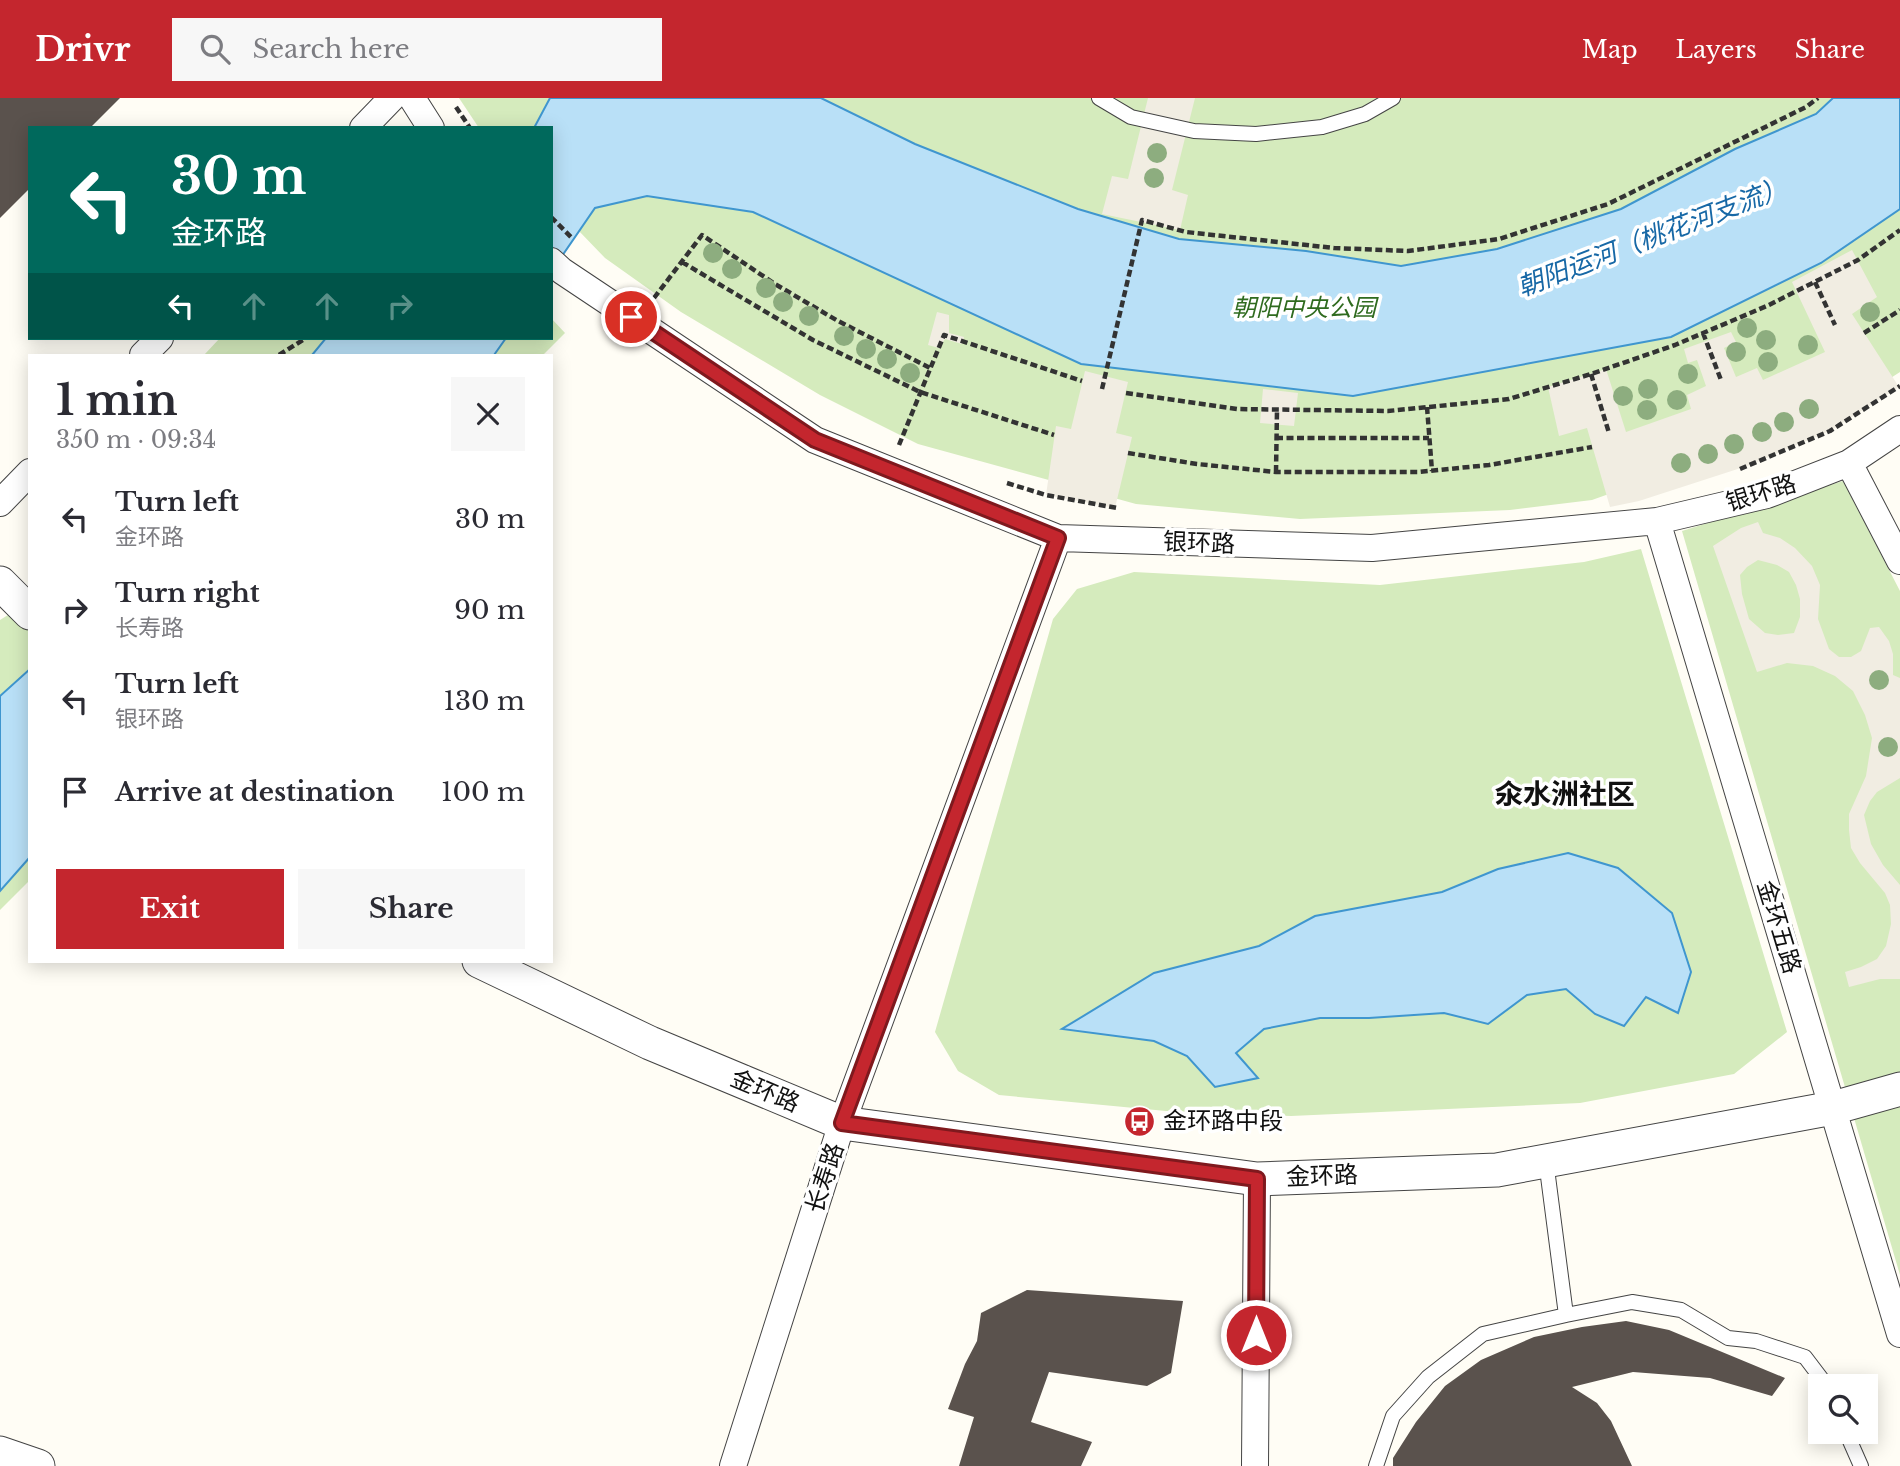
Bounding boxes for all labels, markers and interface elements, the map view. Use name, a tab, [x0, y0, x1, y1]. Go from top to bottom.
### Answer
search box	[172, 18, 662, 81]
text: Drivr	[35, 29, 130, 70]
icon: search	[196, 30, 234, 68]
text: Search here	[252, 33, 410, 65]
text: Map	[1582, 35, 1638, 64]
text: Layers	[1676, 35, 1757, 64]
text: Share	[1795, 35, 1865, 64]
text: 30 m	[171, 146, 306, 207]
icon: left	[56, 154, 147, 245]
water label: 朝阳运河（桃花河支流）	[1513, 171, 1791, 303]
text: 金环路	[171, 213, 267, 253]
icon: left	[162, 287, 200, 325]
icon: ahead	[235, 287, 273, 325]
icon: ahead	[308, 287, 346, 325]
icon: right	[381, 287, 419, 325]
pin	[601, 287, 661, 347]
park label: 朝阳中央公园	[1232, 293, 1379, 322]
icon: arrive	[612, 298, 650, 336]
text: 1 min	[56, 374, 178, 426]
button: close	[451, 377, 525, 451]
text: 350 m · 09:34	[56, 426, 216, 454]
street label: 银环路	[1722, 468, 1800, 517]
text: Turn left	[115, 486, 239, 518]
icon: left	[56, 500, 94, 538]
text: 30 m	[455, 503, 525, 535]
text: 金环路	[115, 523, 184, 551]
street label: 银环路	[1163, 527, 1236, 558]
text: Turn right	[115, 577, 260, 609]
icon: right	[56, 591, 94, 629]
text: 90 m	[454, 594, 525, 626]
text: 长寿路	[115, 614, 184, 642]
text: Turn left	[115, 668, 239, 700]
icon: left	[56, 682, 94, 720]
text: 130 m	[443, 685, 525, 717]
text: 银环路	[115, 705, 184, 733]
icon: arrive	[56, 773, 94, 811]
text: Arrive at destination	[115, 776, 395, 808]
text: 100 m	[441, 776, 525, 808]
district label: 氽水洲社区	[1495, 777, 1635, 812]
button: Exit	[56, 869, 284, 949]
button: Share	[298, 869, 525, 949]
street label: 金环五路	[1752, 877, 1807, 977]
street label: 金环路	[726, 1063, 804, 1118]
bus stop icon: 金环路中段	[1123, 1104, 1157, 1138]
place label: 金环路中段	[1163, 1106, 1283, 1135]
street label: 长寿路	[800, 1139, 849, 1217]
street label: 金环路	[1285, 1160, 1358, 1191]
position arrow	[1219, 1298, 1293, 1372]
map controls	[1808, 1374, 1878, 1444]
button: search	[1808, 1374, 1878, 1444]

